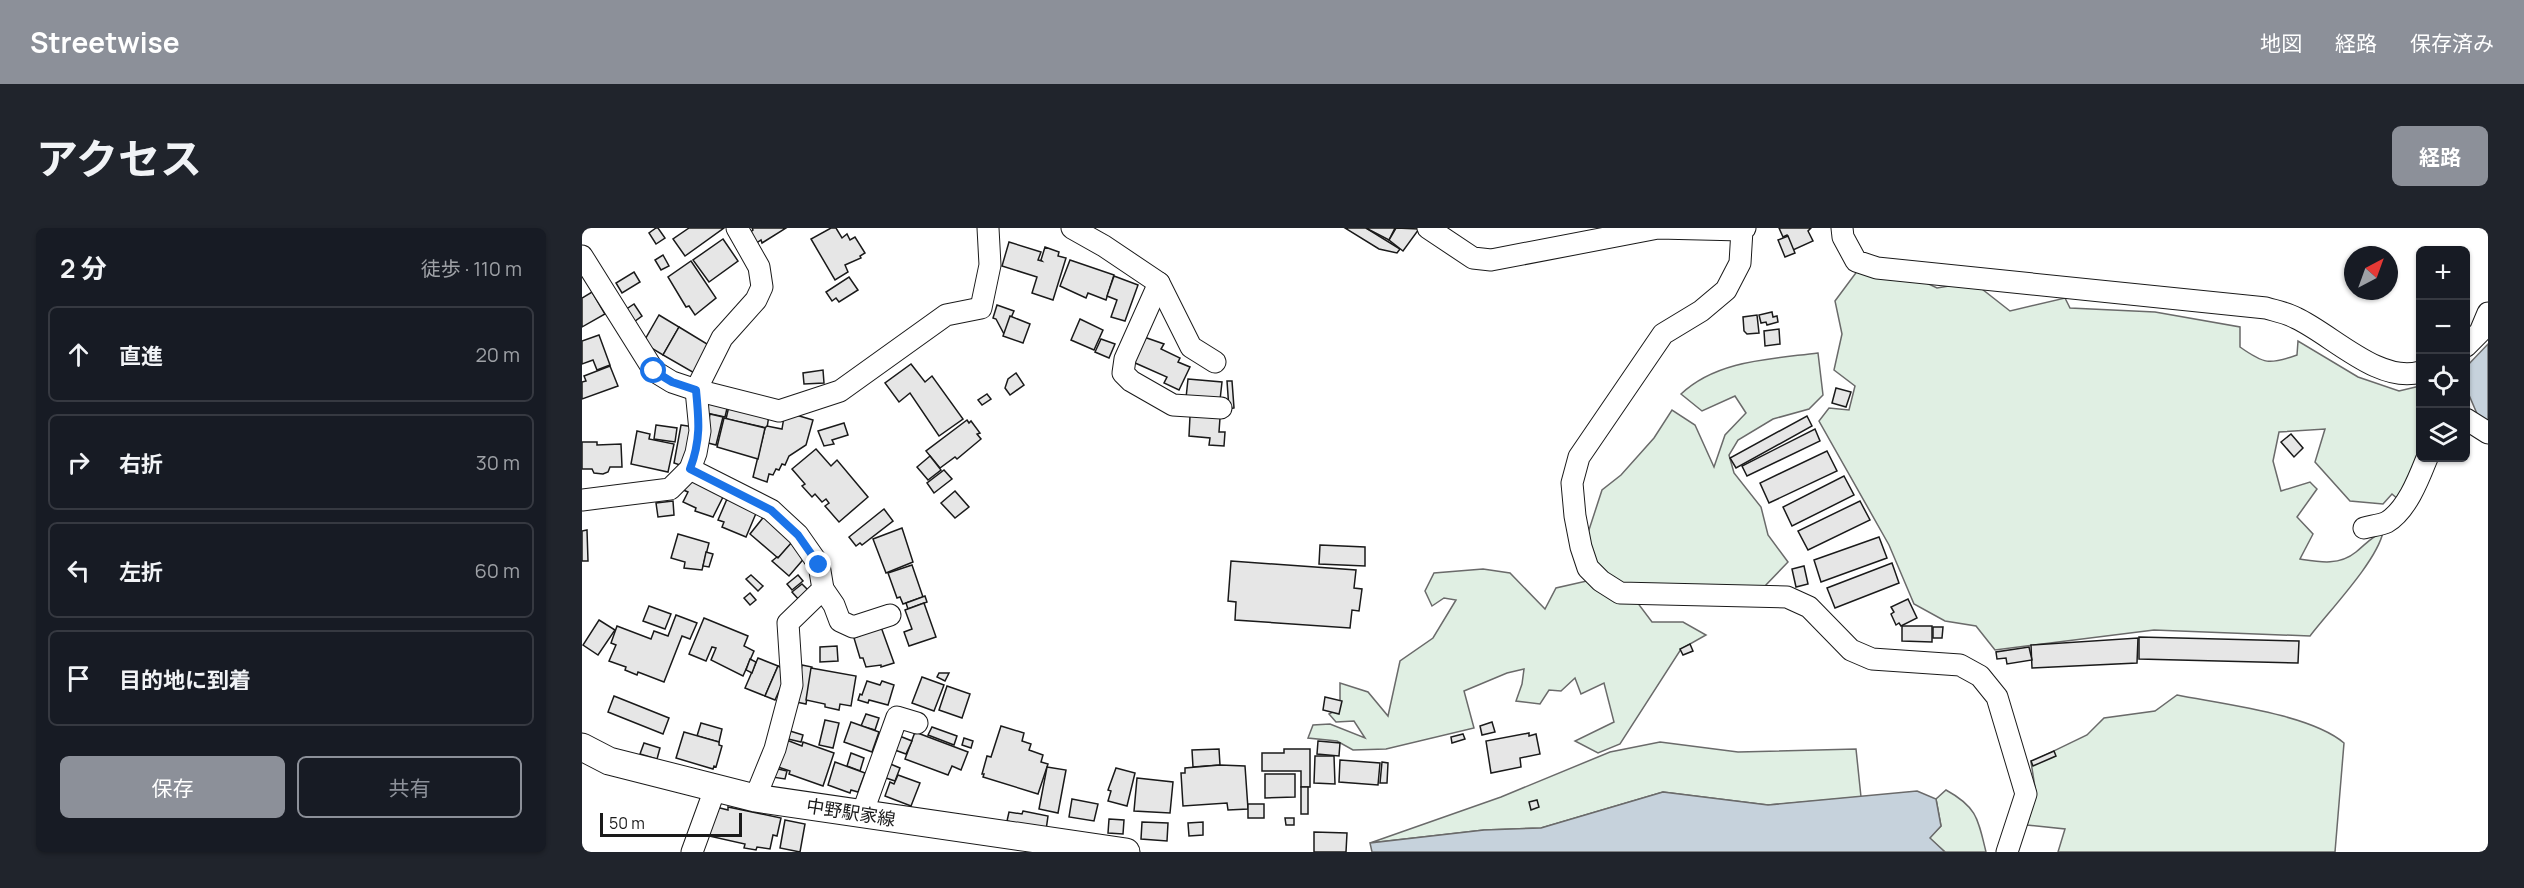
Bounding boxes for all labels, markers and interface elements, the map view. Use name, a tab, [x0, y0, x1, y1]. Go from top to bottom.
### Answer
text: Streetwise	[30, 23, 180, 61]
text: 地図	[2260, 29, 2302, 57]
text: 経路	[2335, 29, 2377, 57]
text: 保存済み	[2410, 29, 2494, 57]
button: 経路	[2392, 126, 2488, 186]
text: アクセス	[36, 129, 202, 187]
north arrow	[2344, 246, 2398, 300]
map controls	[2416, 246, 2470, 462]
button: +	[2416, 246, 2470, 300]
text: 2 分	[60, 250, 107, 286]
text: 徒歩 · 110 m	[421, 255, 522, 282]
button: −	[2416, 300, 2470, 354]
icon: ahead	[62, 338, 95, 371]
text: 直進	[119, 341, 163, 371]
text: 20 m	[475, 341, 520, 368]
button: locate	[2416, 354, 2470, 408]
route start	[640, 357, 666, 383]
button: layers	[2416, 408, 2470, 462]
icon: right	[62, 446, 95, 479]
text: 右折	[119, 449, 163, 479]
text: 30 m	[476, 449, 520, 476]
route end	[805, 551, 831, 577]
icon: left	[62, 554, 95, 587]
text: 左折	[119, 557, 163, 587]
text: 60 m	[474, 557, 520, 584]
icon: arrive	[62, 662, 95, 695]
text: 目的地に到着	[119, 665, 251, 695]
button: 保存	[60, 756, 285, 818]
button: 共有	[297, 756, 522, 818]
street label: 中野駅家線	[805, 793, 897, 831]
scale bar	[600, 810, 742, 838]
text: 50 m	[609, 812, 645, 834]

